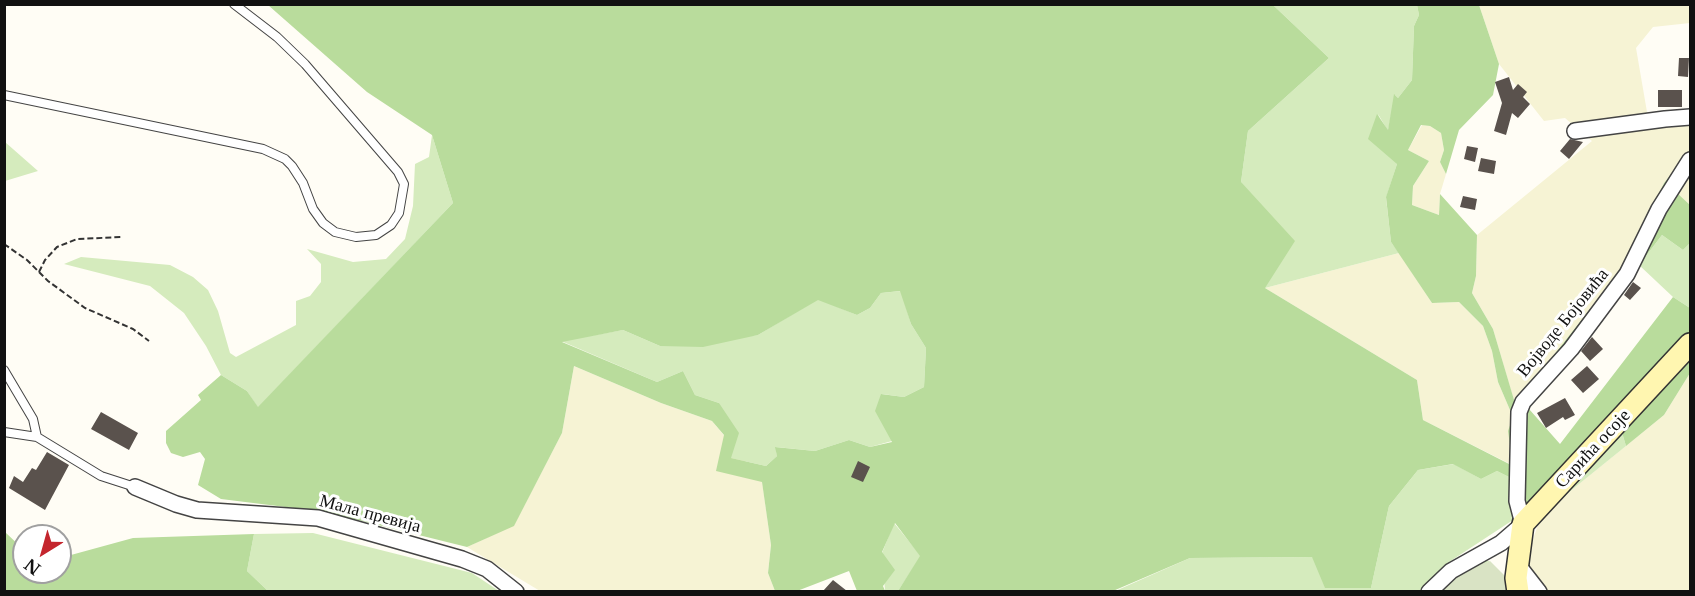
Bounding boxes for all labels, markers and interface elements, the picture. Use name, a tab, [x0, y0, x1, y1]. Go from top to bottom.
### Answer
street label: Војводе Бојовића	[1513, 264, 1613, 382]
street label: Сарића осоје	[1551, 405, 1635, 493]
street label: Мала превија	[317, 490, 423, 538]
north arrow	[12, 524, 72, 584]
text: N	[20, 554, 44, 579]

